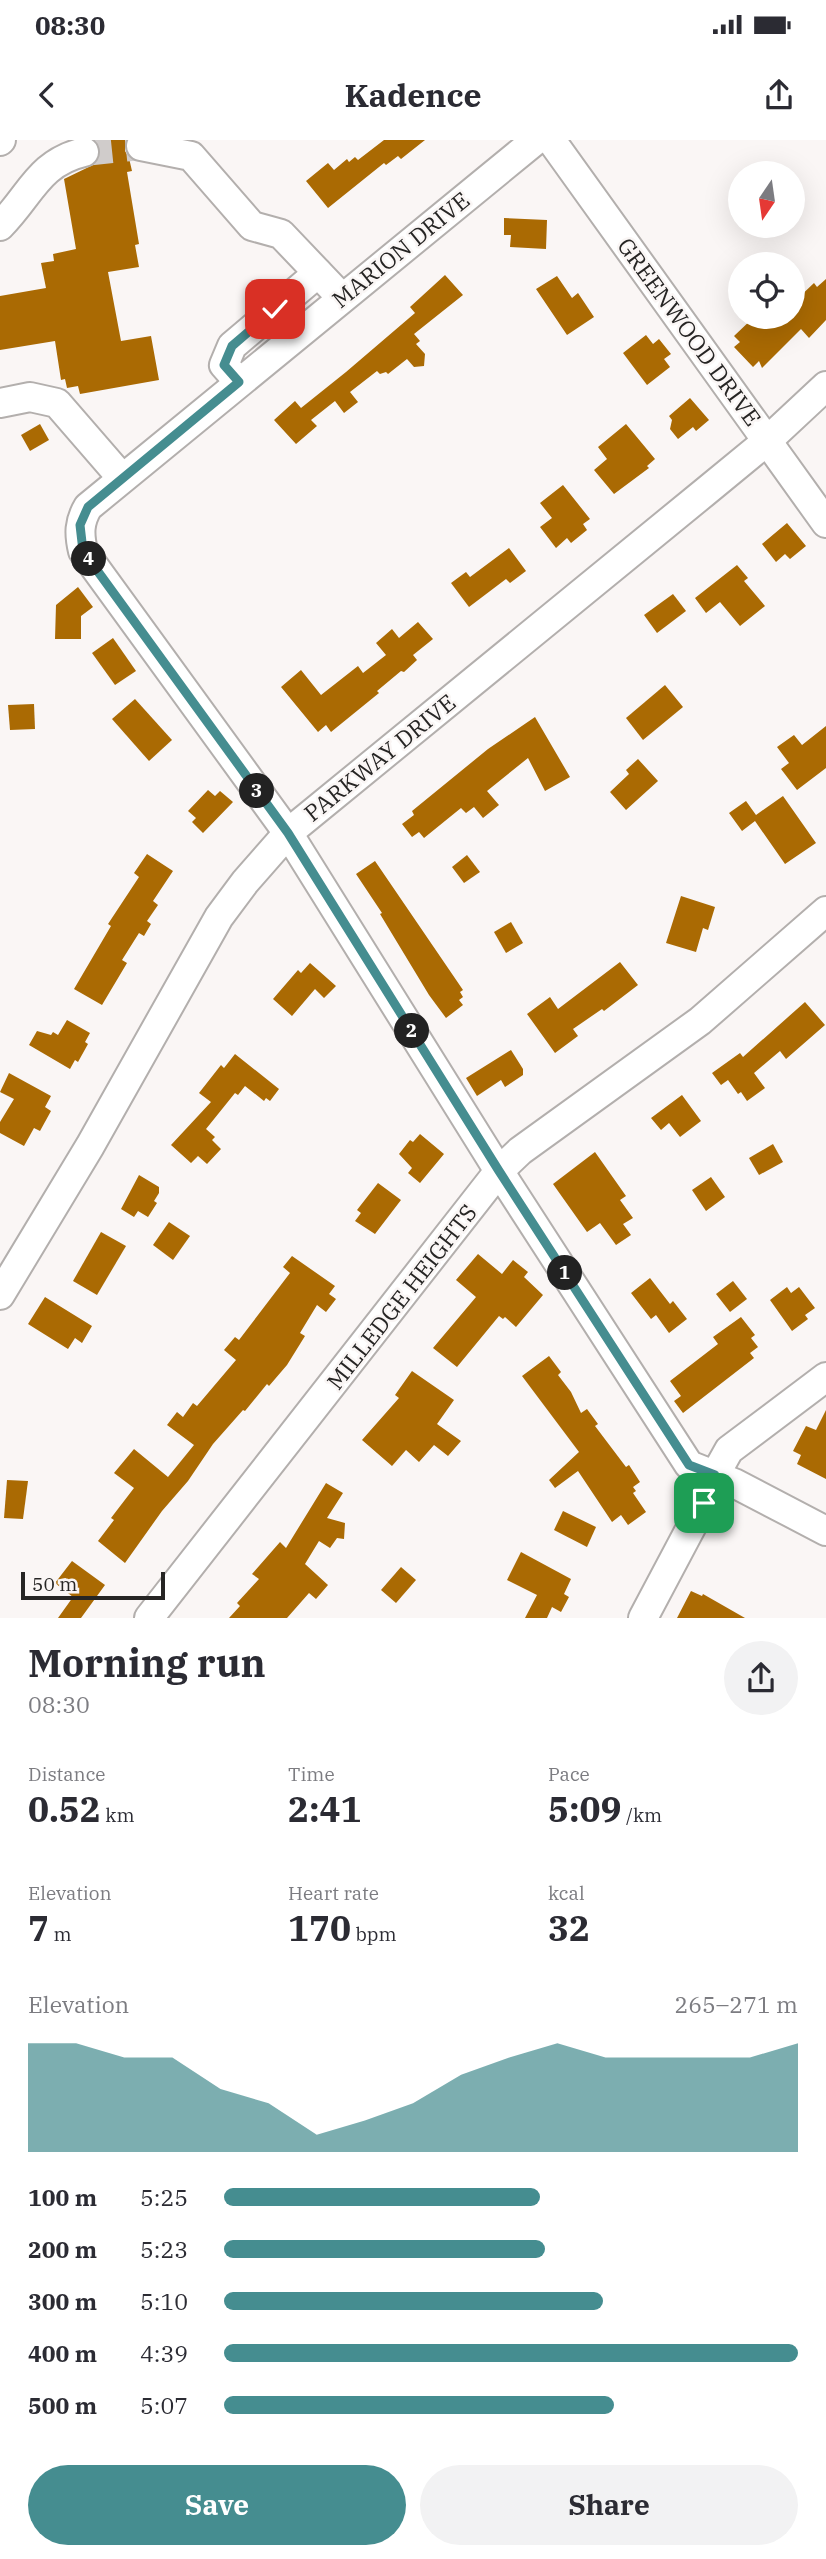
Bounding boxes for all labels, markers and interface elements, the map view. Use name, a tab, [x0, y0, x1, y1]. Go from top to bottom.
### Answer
text: 08:30	[35, 8, 105, 42]
text: Kadence	[344, 74, 482, 116]
icon: back	[28, 76, 66, 114]
icon: share	[760, 76, 798, 114]
north arrow	[728, 161, 805, 238]
map controls	[728, 161, 805, 329]
street label: MARION DRIVE	[325, 185, 475, 314]
street label: GREENWOOD DRIVE	[611, 231, 768, 432]
button: locate	[728, 252, 805, 329]
pin	[245, 279, 305, 339]
icon: check	[256, 290, 294, 328]
pin: 4	[72, 542, 106, 576]
text: 4	[83, 546, 94, 570]
street label: PARKWAY DRIVE	[297, 687, 461, 828]
pin: 3	[240, 774, 274, 808]
text: 3	[251, 778, 262, 802]
pin: 2	[394, 1014, 430, 1048]
text: 2	[406, 1018, 417, 1042]
street label: MILLEDGE HEIGHTS	[319, 1198, 483, 1395]
pin: 1	[548, 1256, 582, 1290]
text: 1	[559, 1260, 570, 1284]
pin	[674, 1473, 734, 1533]
icon: arrive	[685, 1484, 723, 1522]
scale bar	[21, 1568, 164, 1600]
text: 50 m	[32, 1572, 77, 1596]
text: Morning run	[28, 1638, 266, 1687]
button: share	[724, 1641, 798, 1715]
text: 08:30	[28, 1689, 90, 1719]
text: Distance	[28, 1762, 106, 1786]
text: Time	[288, 1762, 335, 1786]
text: Pace	[548, 1762, 590, 1786]
text: 0.52	[28, 1786, 101, 1832]
text: 2:41	[288, 1786, 362, 1832]
text: 5:09	[548, 1786, 622, 1832]
text: km	[101, 1803, 135, 1827]
text: /km	[622, 1803, 662, 1827]
text: Elevation	[28, 1881, 112, 1905]
text: Heart rate	[288, 1881, 379, 1905]
text: kcal	[548, 1881, 585, 1905]
text: 7	[28, 1905, 49, 1951]
text: 170	[288, 1905, 351, 1951]
text: 32	[548, 1905, 590, 1951]
text: m	[49, 1922, 72, 1946]
text: bpm	[351, 1922, 397, 1946]
text: Elevation	[28, 1989, 129, 2019]
text: 265–271 m	[674, 1989, 798, 2019]
text: 100 m	[28, 2182, 97, 2212]
text: 5:25	[140, 2182, 188, 2212]
text: 200 m	[28, 2234, 97, 2264]
text: 5:23	[140, 2234, 188, 2264]
text: 300 m	[28, 2286, 97, 2316]
text: 5:10	[140, 2286, 188, 2316]
text: 400 m	[28, 2338, 97, 2368]
text: 4:39	[140, 2338, 188, 2368]
text: 500 m	[28, 2390, 97, 2420]
text: 5:07	[140, 2390, 188, 2420]
button: Save	[28, 2465, 406, 2545]
button: Share	[420, 2465, 798, 2545]

